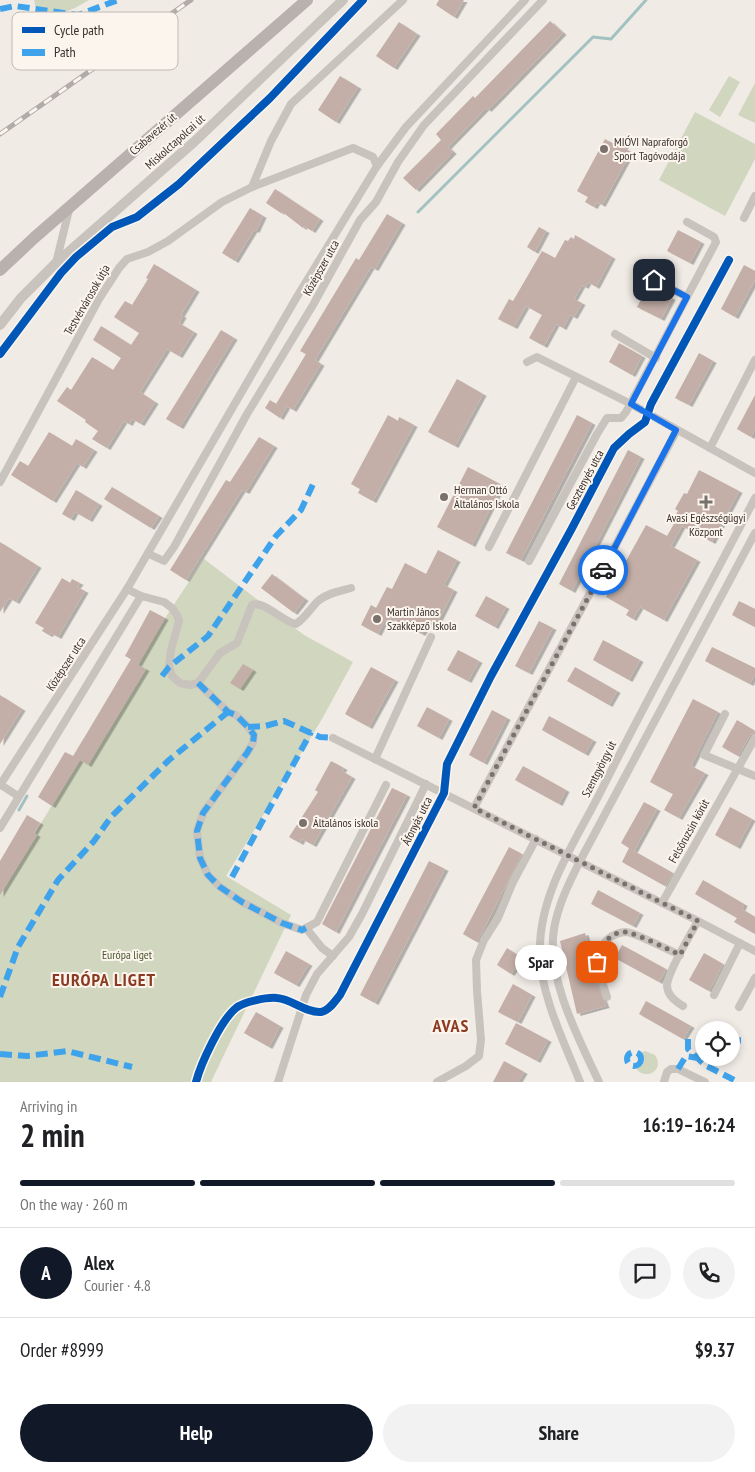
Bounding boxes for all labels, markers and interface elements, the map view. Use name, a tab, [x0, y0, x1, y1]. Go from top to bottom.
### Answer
legend	[12, 12, 178, 70]
text: Cycle path	[54, 21, 104, 39]
text: Path	[54, 43, 76, 61]
street label: Csabavezér út	[126, 109, 180, 158]
street label: Miskolctapolcai út	[142, 110, 208, 172]
place label: MIÓVI Napraforgó Sport Tagóvodája	[614, 134, 688, 163]
marker: MIÓVI Napraforgó Sport Tagóvodája	[598, 143, 610, 155]
street label: Középszer utca	[299, 237, 342, 298]
pin	[633, 259, 675, 301]
street label: Testvérvárosok útja	[60, 262, 113, 338]
icon: home	[640, 266, 668, 294]
street label: Gesztenyés utca	[562, 447, 607, 513]
place label: Herman Ottó Általános Iskola	[454, 482, 520, 511]
marker: Herman Ottó Általános Iskola	[438, 491, 450, 503]
marker: Avasi Egészségügyi Központ	[699, 495, 713, 509]
place label: Avasi Egészségügyi Központ	[666, 510, 746, 539]
courier	[578, 545, 628, 595]
icon: car	[589, 556, 617, 584]
place label: Martin János Szakképző Iskola	[387, 604, 457, 633]
marker: Martin János Szakképző Iskola	[371, 613, 383, 625]
street label: Középszer utca	[43, 634, 89, 694]
street label: Szentgyörgy út	[578, 737, 619, 799]
street label: Áfonyás utca	[398, 794, 435, 848]
street label: Felsőruzsin körút	[665, 796, 713, 865]
place label: Általános iskola	[313, 815, 378, 830]
marker: Általános iskola	[297, 817, 309, 829]
pin	[576, 941, 618, 983]
callout: Spar	[514, 944, 567, 980]
park label: Európa liget	[102, 947, 153, 962]
icon: bag	[583, 948, 611, 976]
text: Spar	[528, 952, 554, 972]
district label: EURÓPA LIGET	[52, 968, 156, 991]
district label: AVAS	[432, 1014, 469, 1037]
map controls	[695, 1021, 740, 1066]
button: locate	[695, 1021, 740, 1066]
text: Arriving in	[20, 1096, 77, 1116]
text: 16:19–16:24	[642, 1113, 735, 1137]
text: 2 min	[20, 1114, 85, 1156]
text: On the way · 260 m	[20, 1194, 128, 1214]
button: chat	[619, 1247, 671, 1299]
button: phone	[683, 1247, 735, 1299]
text: Alex	[84, 1251, 114, 1275]
text: A	[41, 1261, 51, 1285]
text: Courier · 4.8	[84, 1275, 151, 1295]
text: Order #8999	[20, 1338, 104, 1362]
text: $9.37	[695, 1338, 735, 1362]
button: Help	[20, 1404, 373, 1462]
button: Share	[383, 1404, 735, 1462]

